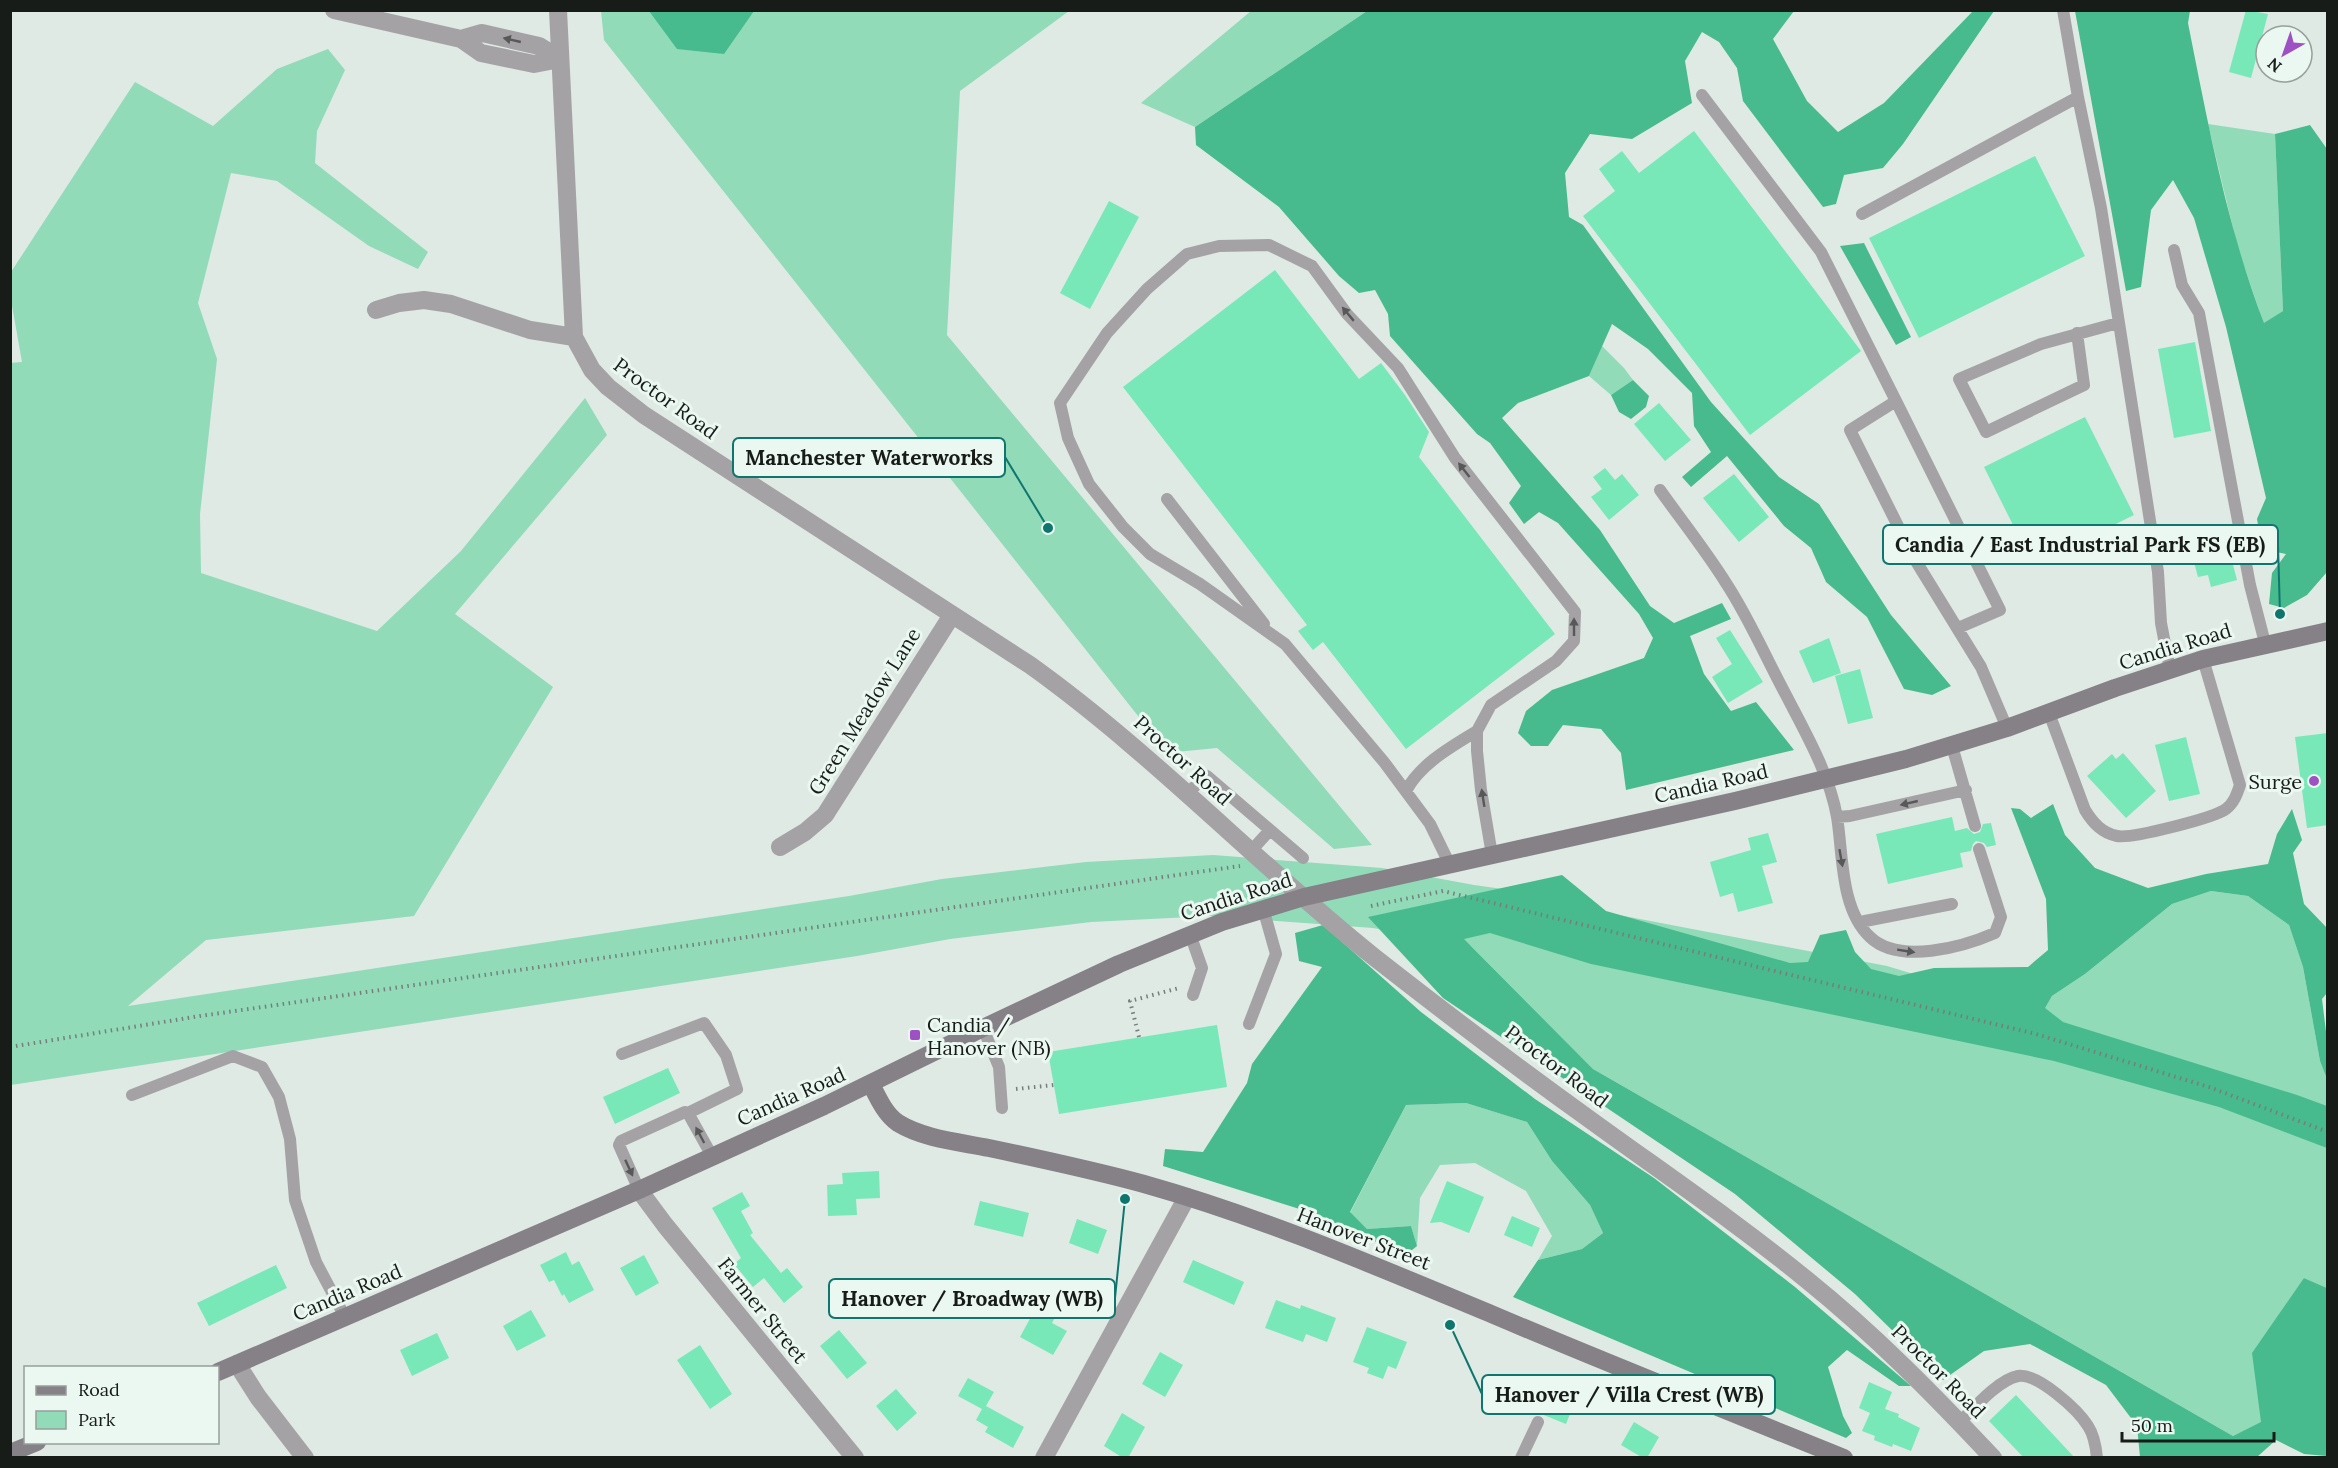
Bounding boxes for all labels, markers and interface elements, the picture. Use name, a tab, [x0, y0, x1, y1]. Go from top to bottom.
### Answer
north arrow	[2254, 24, 2314, 84]
one-way arrow	[503, 34, 521, 44]
text: N	[2263, 54, 2286, 77]
one-way arrow	[1342, 307, 1355, 322]
street label: Proctor Road	[609, 352, 723, 444]
callout: Manchester Waterworks	[733, 438, 1005, 477]
text: Manchester Waterworks	[745, 444, 993, 471]
one-way arrow	[1457, 462, 1470, 478]
callout: Candia / East Industrial Park FS (EB)	[1883, 525, 2278, 564]
text: Candia / East Industrial Park FS (EB)	[1895, 531, 2265, 558]
street label: Candia Road	[2116, 617, 2234, 675]
one-way arrow	[1570, 618, 1579, 637]
street label: Green Meadow Lane	[802, 623, 926, 799]
street label: Proctor Road	[1129, 710, 1237, 810]
street label: Candia Road	[1652, 758, 1770, 808]
place label: Surge	[2248, 769, 2302, 794]
marker: Surge	[2307, 774, 2321, 788]
one-way arrow	[1478, 788, 1487, 807]
one-way arrow	[1899, 799, 1918, 808]
one-way arrow	[1837, 848, 1846, 867]
street label: Candia Road	[1177, 866, 1295, 926]
one-way arrow	[1897, 947, 1916, 956]
place label: Candia / Hanover (NB)	[927, 1012, 1051, 1061]
street label: Proctor Road	[1501, 1019, 1614, 1113]
marker: Candia / Hanover (NB)	[908, 1028, 922, 1042]
street label: Candia Road	[733, 1061, 849, 1131]
one-way arrow	[695, 1126, 705, 1143]
one-way arrow	[625, 1159, 634, 1176]
street label: Hanover Street	[1294, 1201, 1435, 1275]
street label: Farmer Street	[713, 1252, 813, 1368]
street label: Candia Road	[289, 1258, 405, 1326]
callout: Hanover / Broadway (WB)	[829, 1279, 1115, 1318]
text: Hanover / Broadway (WB)	[841, 1285, 1103, 1312]
street label: Proctor Road	[1887, 1319, 1991, 1423]
legend	[24, 1366, 219, 1444]
callout: Hanover / Villa Crest (WB)	[1482, 1375, 1775, 1414]
text: Road	[78, 1378, 120, 1401]
text: Hanover / Villa Crest (WB)	[1494, 1381, 1764, 1408]
scale bar	[2122, 1405, 2274, 1443]
text: Park	[78, 1408, 116, 1431]
text: 50 m	[2131, 1414, 2173, 1437]

